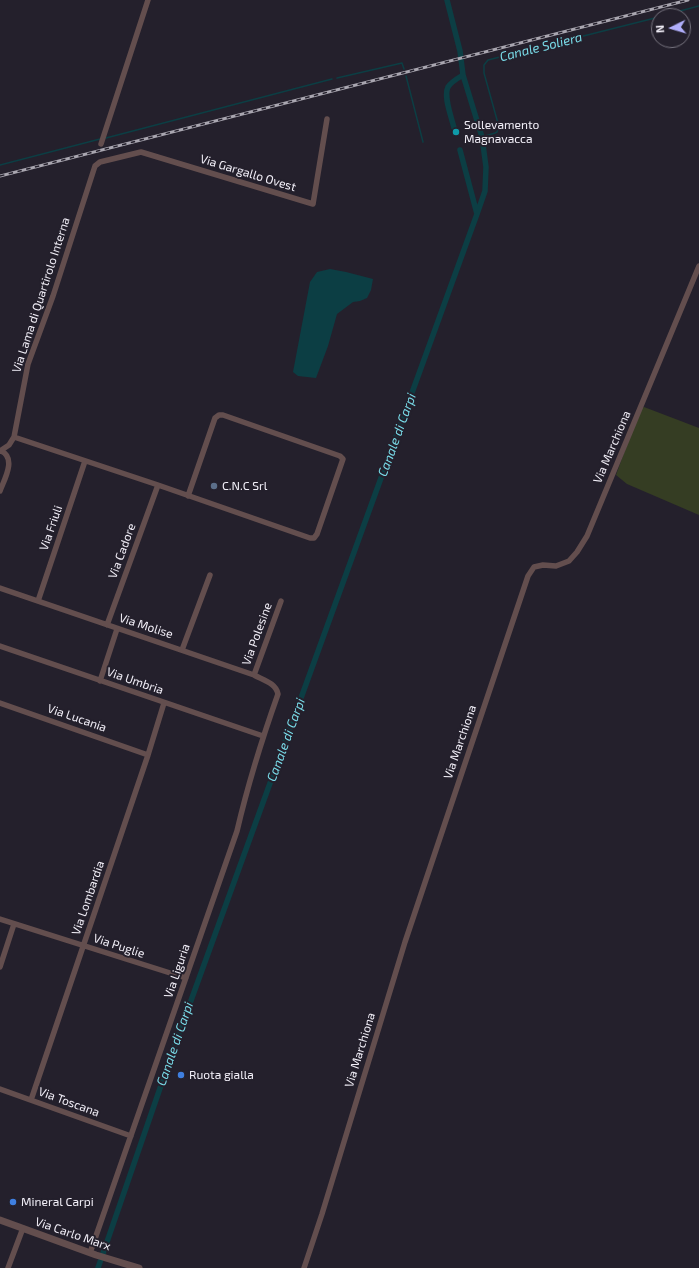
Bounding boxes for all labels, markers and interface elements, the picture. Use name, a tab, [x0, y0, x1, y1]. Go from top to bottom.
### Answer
north arrow	[651, 8, 691, 48]
text: N	[653, 24, 666, 34]
water label: Canale Soliera	[498, 29, 584, 65]
place label: Sollevamento Magnavacca	[464, 118, 539, 146]
marker: Sollevamento Magnavacca	[451, 127, 461, 137]
street label: Via Gargallo Ovest	[198, 152, 298, 194]
street label: Via Lama di Quartirolo Interna	[9, 216, 73, 374]
water label: Canale di Carpi	[375, 391, 419, 479]
street label: Via Marchiona	[590, 409, 634, 485]
place label: C.N.C Srl	[222, 479, 267, 493]
marker: C.N.C Srl	[209, 481, 219, 491]
street label: Via Friuli	[37, 503, 65, 553]
street label: Via Cadore	[105, 521, 139, 581]
street label: Via Polesine	[239, 601, 275, 667]
street label: Via Molise	[117, 611, 175, 641]
street label: Via Umbria	[105, 665, 165, 697]
water label: Canale di Carpi	[264, 696, 308, 784]
street label: Via Lucania	[46, 701, 108, 735]
street label: Via Marchiona	[441, 703, 479, 781]
street label: Via Lombardia	[69, 859, 107, 937]
street label: Via Puglie	[92, 931, 146, 961]
street label: Via Liguria	[161, 942, 193, 1000]
water label: Canale di Carpi	[153, 1000, 197, 1088]
street label: Via Marchiona	[342, 1011, 378, 1089]
place label: Ruota gialla	[189, 1068, 254, 1082]
marker: Ruota gialla	[176, 1070, 186, 1080]
street label: Via Toscana	[36, 1084, 102, 1120]
place label: Mineral Carpi	[21, 1195, 94, 1209]
marker: Mineral Carpi	[8, 1197, 18, 1207]
street label: Via Carlo Marx	[33, 1214, 113, 1254]

